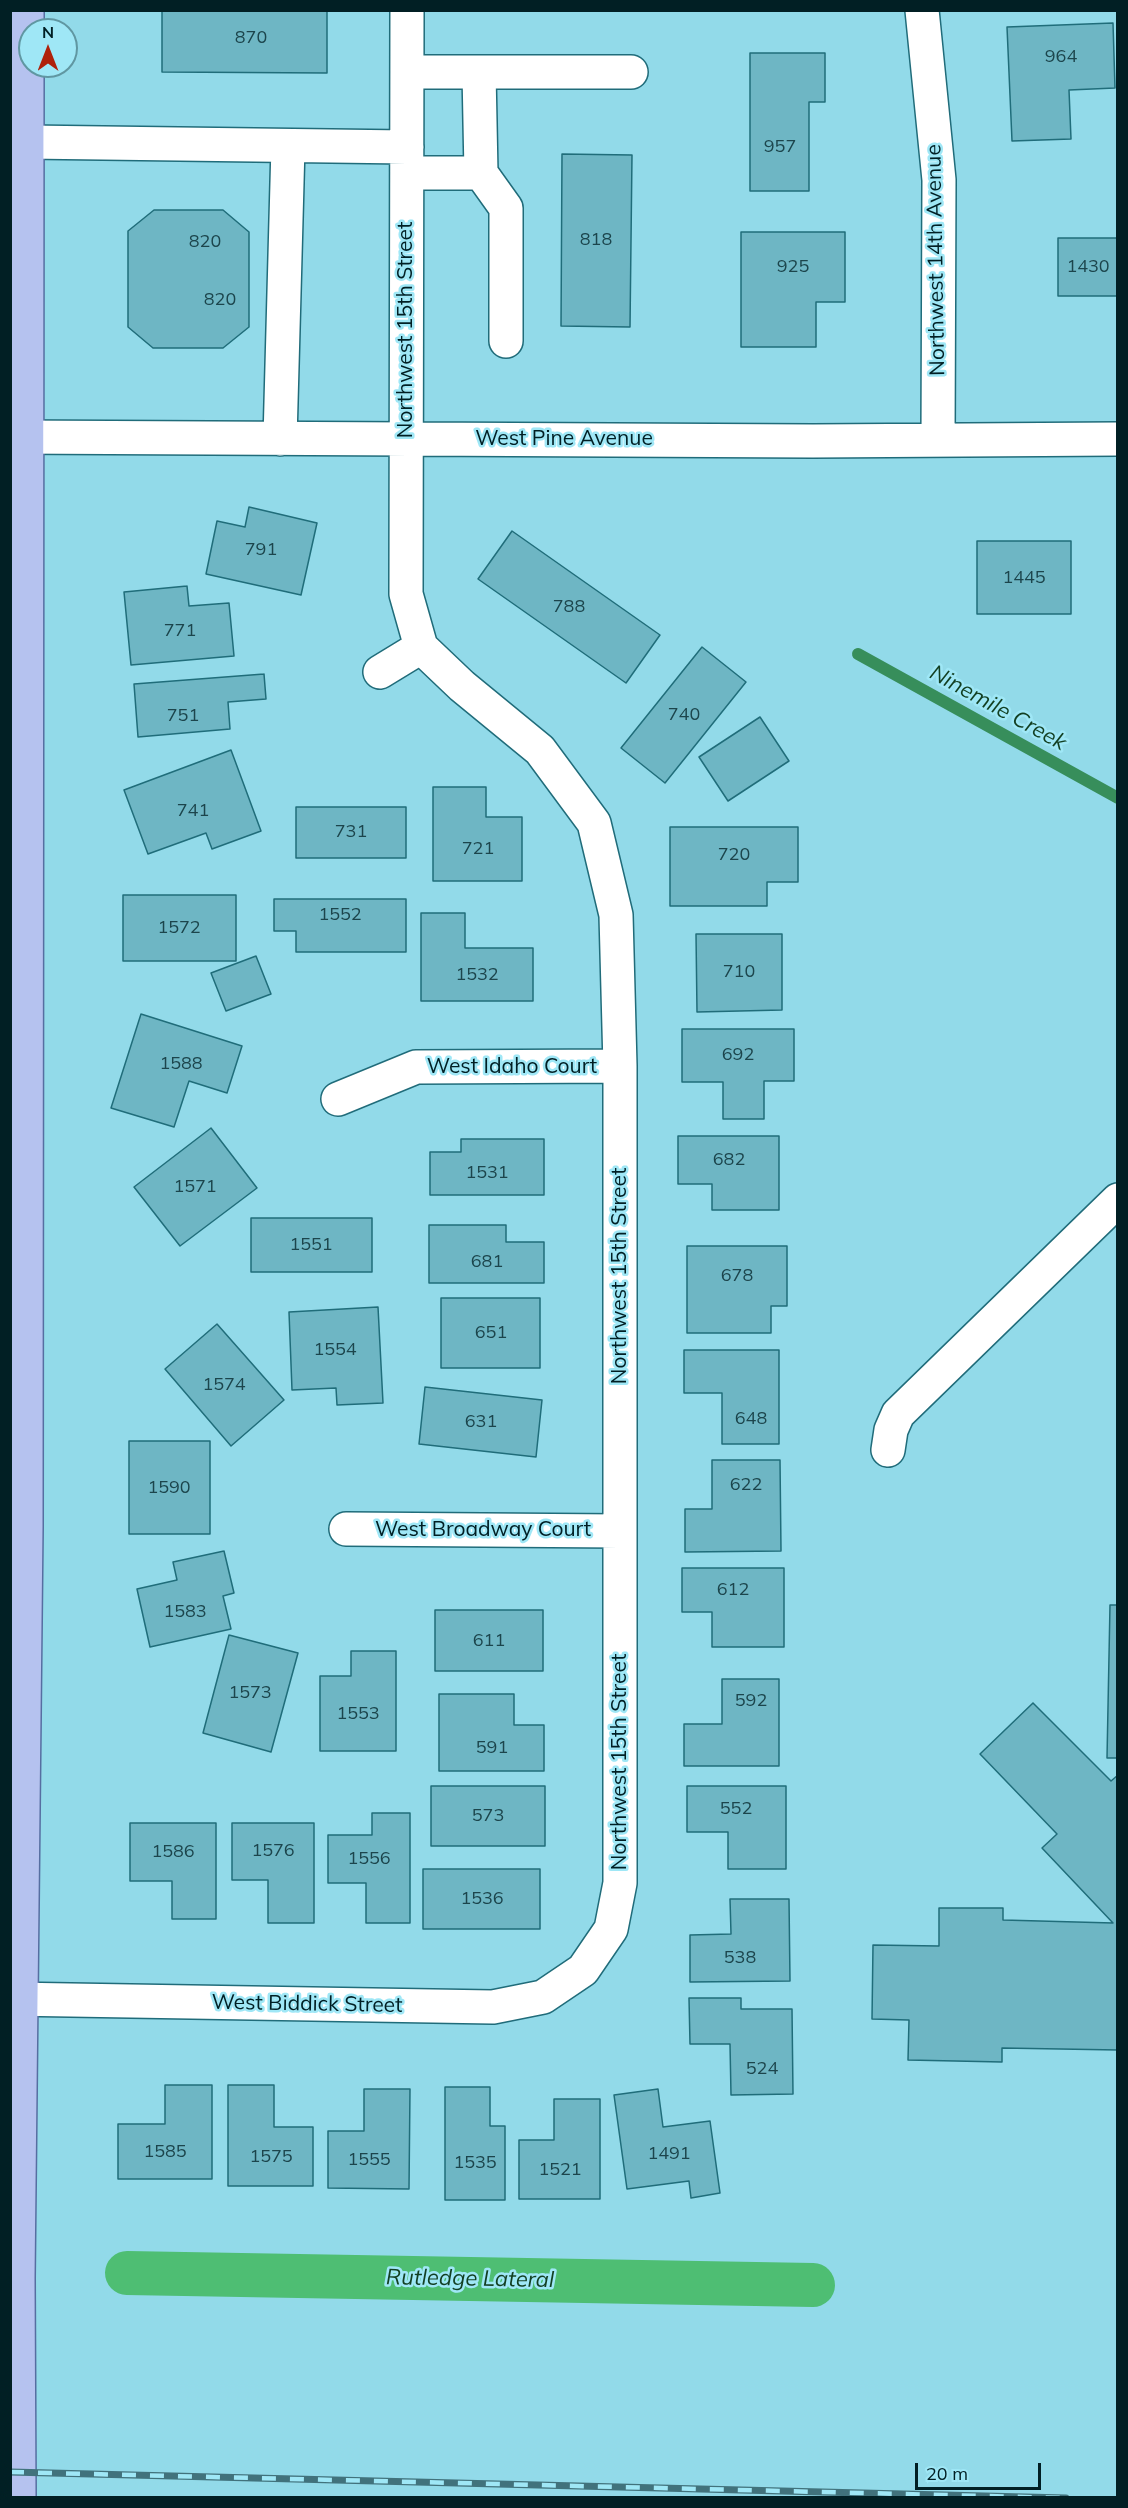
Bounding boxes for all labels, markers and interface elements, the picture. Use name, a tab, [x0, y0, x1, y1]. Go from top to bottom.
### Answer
north arrow	[18, 18, 78, 78]
text: N	[42, 22, 54, 42]
house number: 870	[235, 27, 267, 49]
house number: 964	[1045, 46, 1077, 68]
house number: 957	[764, 136, 796, 158]
street label: Northwest 14th Avenue	[921, 144, 951, 376]
street label: Northwest 15th Street	[393, 222, 419, 438]
house number: 818	[580, 229, 612, 251]
house number: 820	[189, 231, 221, 253]
house number: 925	[777, 256, 809, 278]
house number: 1430	[1066, 256, 1110, 278]
house number: 820	[204, 289, 236, 311]
street label: West Pine Avenue	[475, 426, 653, 452]
house number: 791	[245, 539, 277, 561]
house number: 1445	[1002, 567, 1046, 589]
house number: 788	[553, 596, 585, 618]
house number: 771	[164, 620, 196, 642]
water label: Ninemile Creek	[925, 660, 1071, 756]
house number: 740	[668, 704, 700, 726]
house number: 751	[167, 705, 199, 727]
house number: 741	[177, 800, 209, 822]
house number: 731	[335, 821, 367, 843]
house number: 721	[462, 838, 494, 860]
house number: 720	[718, 844, 750, 866]
house number: 1552	[318, 904, 362, 926]
house number: 1572	[157, 917, 201, 939]
house number: 710	[723, 961, 755, 983]
house number: 1532	[455, 964, 499, 986]
house number: 692	[722, 1044, 754, 1066]
house number: 1588	[159, 1053, 203, 1075]
street label: West Idaho Court	[427, 1054, 597, 1080]
house number: 682	[713, 1149, 745, 1171]
house number: 1531	[465, 1162, 509, 1184]
street label: Northwest 15th Street	[607, 1168, 633, 1384]
house number: 1571	[173, 1176, 217, 1198]
house number: 1551	[289, 1234, 333, 1256]
house number: 681	[471, 1251, 503, 1273]
house number: 678	[721, 1265, 753, 1287]
house number: 651	[475, 1322, 507, 1344]
house number: 1554	[313, 1339, 357, 1361]
house number: 1574	[202, 1374, 246, 1396]
house number: 648	[735, 1408, 767, 1430]
house number: 631	[465, 1411, 497, 1433]
house number: 622	[730, 1474, 762, 1496]
house number: 1590	[147, 1477, 191, 1499]
street label: West Broadway Court	[375, 1517, 591, 1543]
house number: 612	[717, 1579, 749, 1601]
house number: 1583	[163, 1601, 207, 1623]
house number: 611	[473, 1630, 505, 1652]
street label: Northwest 15th Street	[607, 1654, 633, 1870]
house number: 1573	[228, 1682, 272, 1704]
house number: 592	[735, 1690, 767, 1712]
house number: 1553	[336, 1703, 380, 1725]
house number: 591	[476, 1737, 508, 1759]
house number: 552	[720, 1798, 752, 1820]
house number: 573	[472, 1805, 504, 1827]
house number: 1576	[251, 1840, 295, 1862]
house number: 1586	[151, 1841, 195, 1863]
house number: 1556	[347, 1848, 391, 1870]
house number: 1536	[460, 1888, 504, 1910]
house number: 538	[724, 1947, 756, 1969]
street label: West Biddick Street	[211, 1990, 403, 2018]
house number: 524	[746, 2058, 778, 2080]
house number: 1585	[143, 2141, 187, 2163]
house number: 1491	[647, 2143, 691, 2165]
house number: 1575	[249, 2146, 293, 2168]
house number: 1555	[347, 2149, 391, 2171]
house number: 1535	[453, 2152, 497, 2174]
house number: 1521	[538, 2159, 582, 2181]
water label: Rutledge Lateral	[386, 2264, 554, 2294]
scale bar	[918, 2451, 1044, 2489]
text: 20 m	[926, 2462, 968, 2485]

